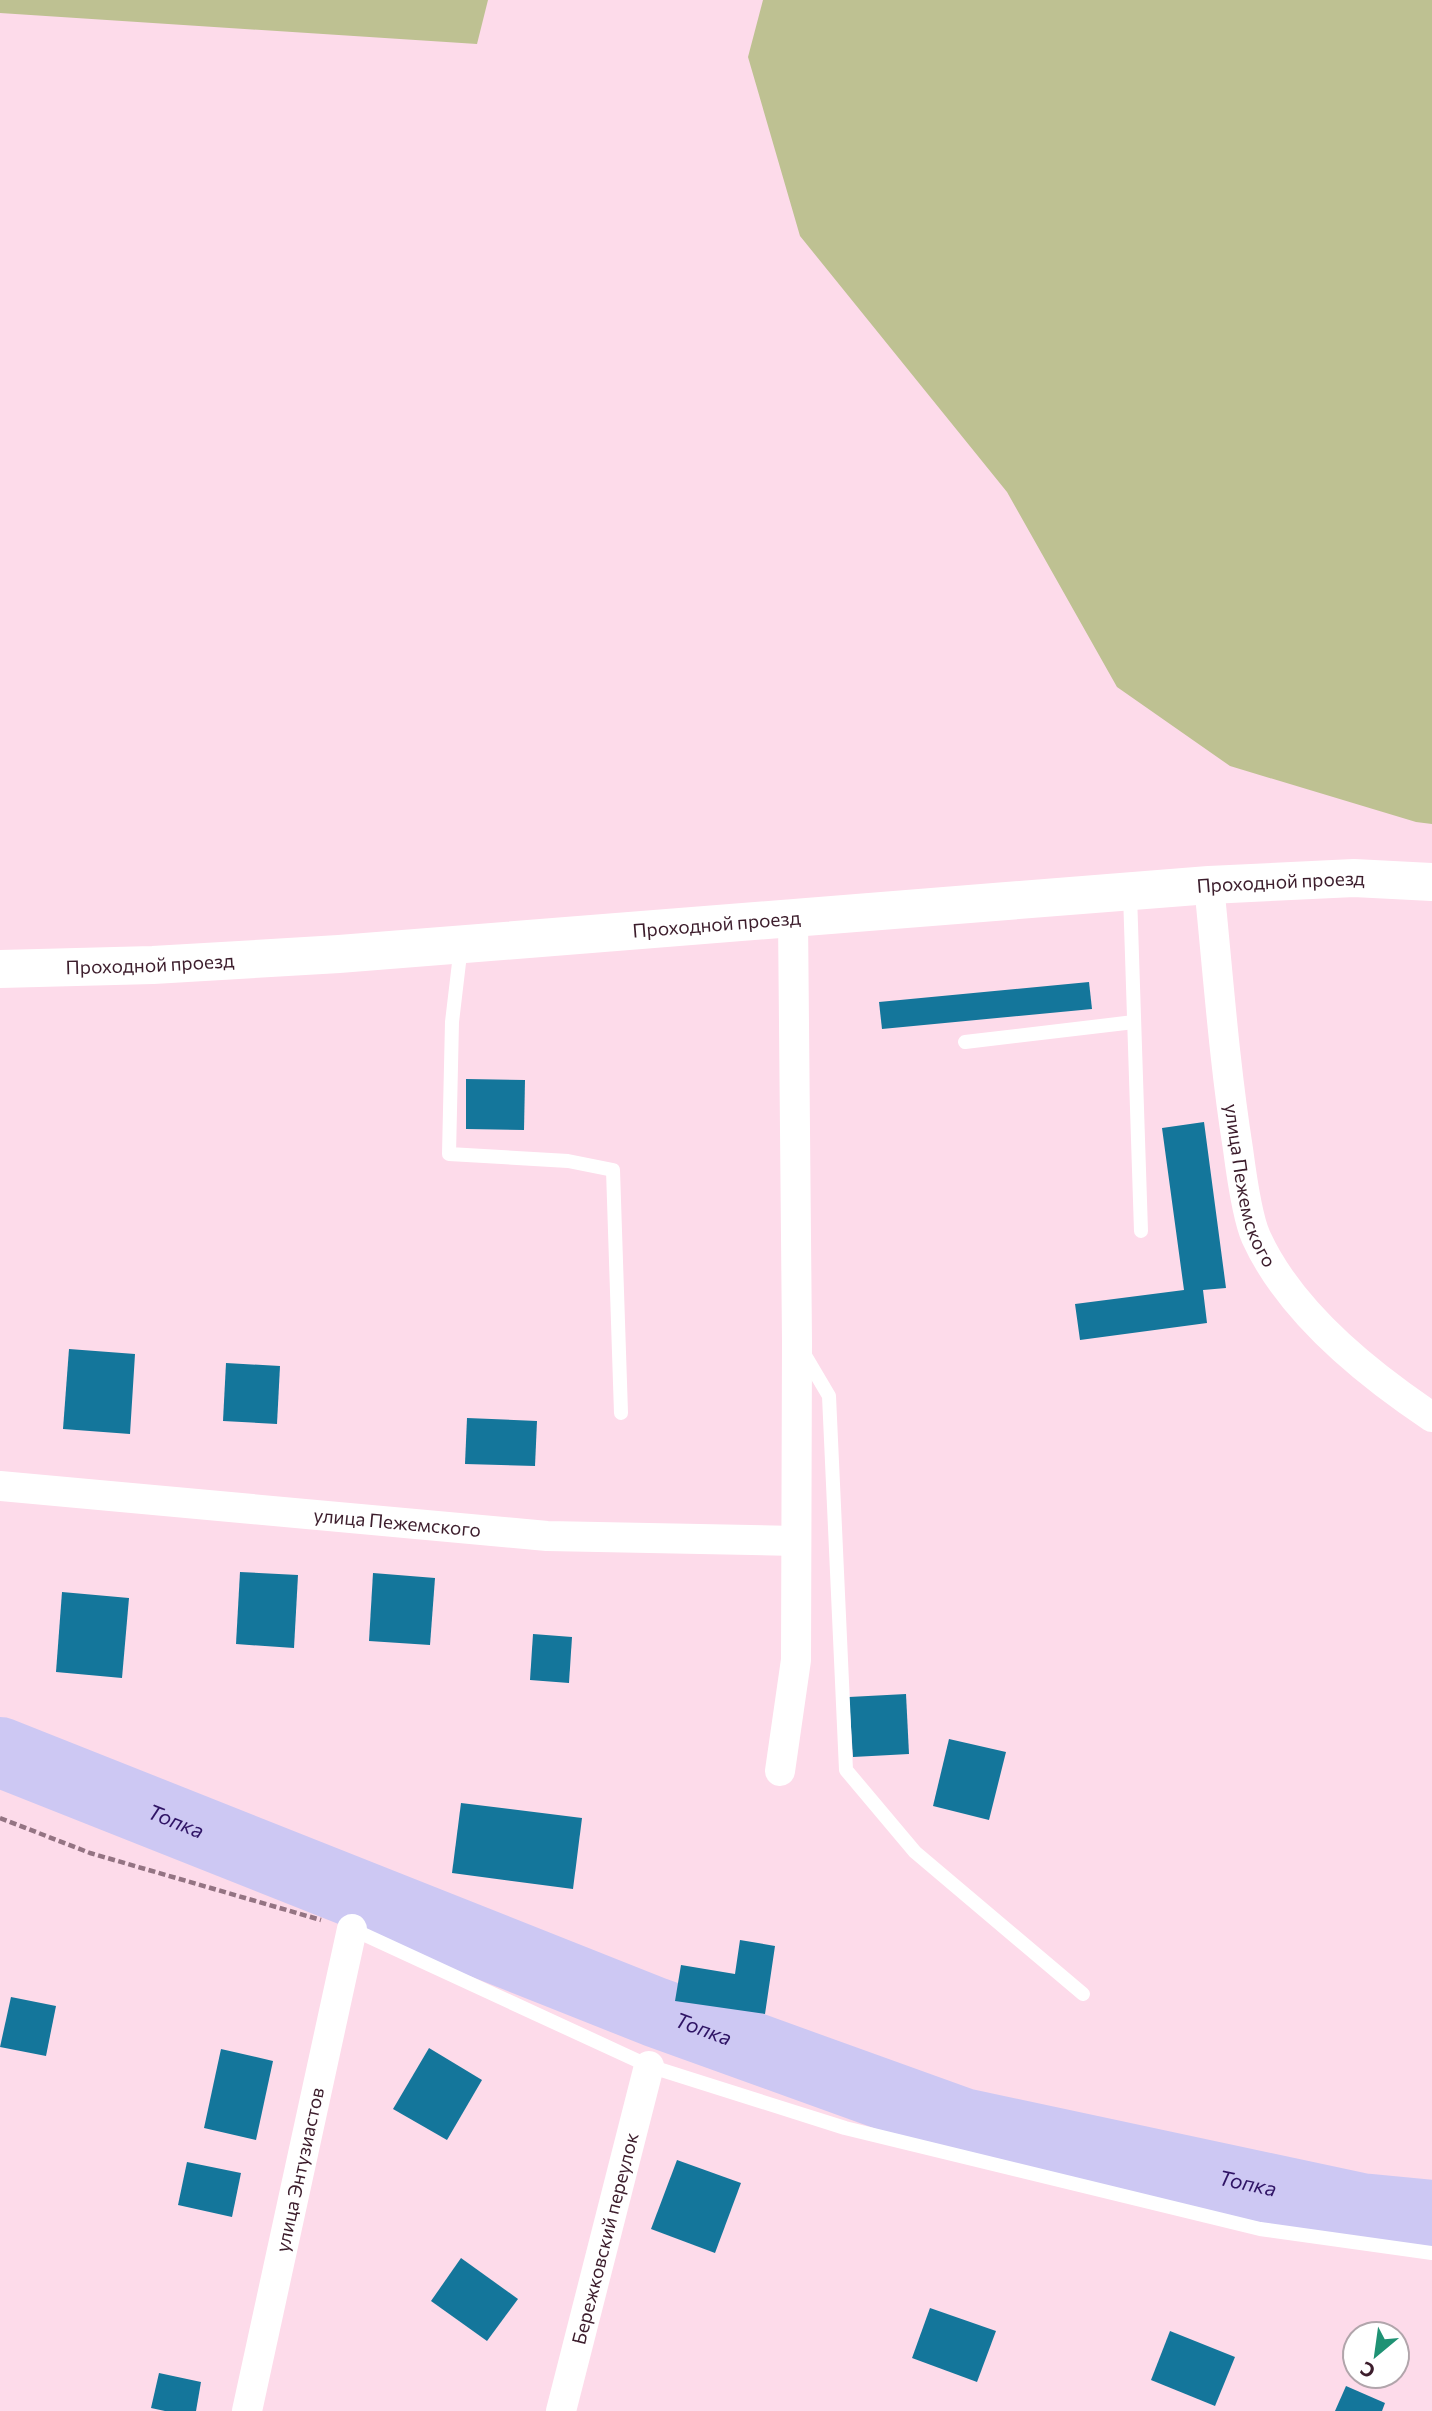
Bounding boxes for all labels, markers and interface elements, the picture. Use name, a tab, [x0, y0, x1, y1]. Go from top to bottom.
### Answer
street label: Проходной проезд	[1196, 866, 1366, 897]
street label: Проходной проезд	[631, 905, 801, 942]
street label: Проходной проезд	[65, 948, 235, 978]
street label: улица Пежемского	[1221, 1102, 1282, 1271]
street label: улица Пежемского	[313, 1503, 482, 1541]
water label: Топка	[144, 1798, 208, 1843]
water label: Топка	[672, 2006, 736, 2050]
street label: улица Энтузиастов	[270, 2085, 328, 2254]
street label: Бережковский переулок	[566, 2130, 643, 2347]
water label: Топка	[1217, 2164, 1279, 2201]
north arrow	[1341, 2320, 1411, 2390]
text: С	[1356, 2357, 1379, 2384]

